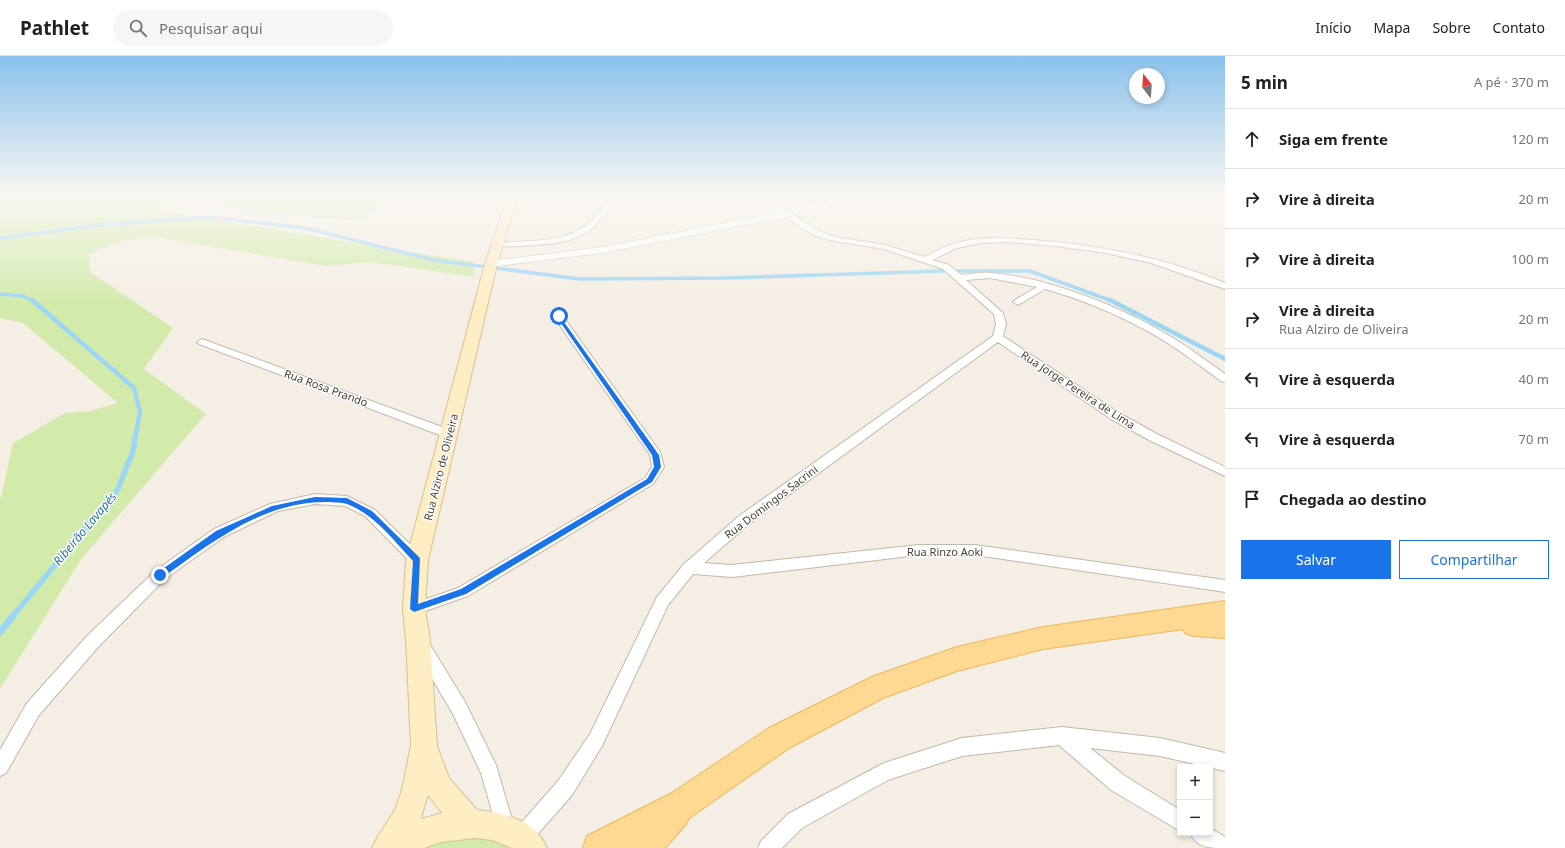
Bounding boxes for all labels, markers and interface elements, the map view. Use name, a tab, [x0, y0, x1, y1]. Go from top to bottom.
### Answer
search box	[113, 10, 393, 46]
text: Pathlet	[20, 15, 89, 41]
icon: search	[127, 17, 149, 39]
text: Pesquisar aqui	[159, 18, 263, 38]
text: Início	[1316, 18, 1351, 37]
text: Mapa	[1373, 18, 1410, 37]
text: Sobre	[1432, 18, 1471, 37]
text: Contato	[1493, 18, 1545, 37]
north arrow	[1129, 68, 1165, 104]
text: 5 min	[1241, 71, 1288, 94]
text: A pé · 370 m	[1474, 73, 1549, 91]
icon: ahead	[1241, 128, 1263, 150]
text: Siga em frente	[1279, 129, 1388, 149]
text: 120 m	[1511, 130, 1549, 148]
icon: right	[1241, 188, 1263, 210]
text: Vire à direita	[1279, 189, 1375, 209]
text: 20 m	[1519, 190, 1549, 208]
icon: right	[1241, 248, 1263, 270]
text: Vire à direita	[1279, 249, 1375, 269]
text: 100 m	[1511, 250, 1549, 268]
text: Vire à direita	[1279, 300, 1375, 320]
route start	[550, 307, 568, 325]
icon: right	[1241, 308, 1263, 330]
text: 20 m	[1519, 310, 1549, 328]
text: Rua Alziro de Oliveira	[1279, 320, 1409, 338]
street label: Rua Jorge Pereira de Lima	[1018, 347, 1138, 432]
street label: Rua Rosa Prando	[282, 365, 370, 410]
icon: left	[1241, 368, 1263, 390]
text: Vire à esquerda	[1279, 369, 1395, 389]
text: 40 m	[1519, 370, 1549, 388]
street label: Rua Alziro de Oliveira	[420, 412, 461, 522]
icon: left	[1241, 428, 1263, 450]
text: Vire à esquerda	[1279, 429, 1395, 449]
text: 70 m	[1519, 430, 1549, 448]
street label: Rua Domingos Sacrini	[721, 462, 820, 542]
icon: arrive	[1241, 488, 1263, 510]
water label: Ribeirão Lavapés	[49, 489, 120, 569]
text: Chegada ao destino	[1279, 489, 1427, 509]
button: Salvar	[1241, 540, 1391, 579]
button: Compartilhar	[1399, 540, 1549, 579]
street label: Rua Rinzo Aoki	[907, 544, 983, 559]
route end	[151, 566, 169, 584]
map controls	[1177, 764, 1213, 836]
button: +	[1177, 764, 1213, 800]
button: −	[1177, 800, 1213, 836]

